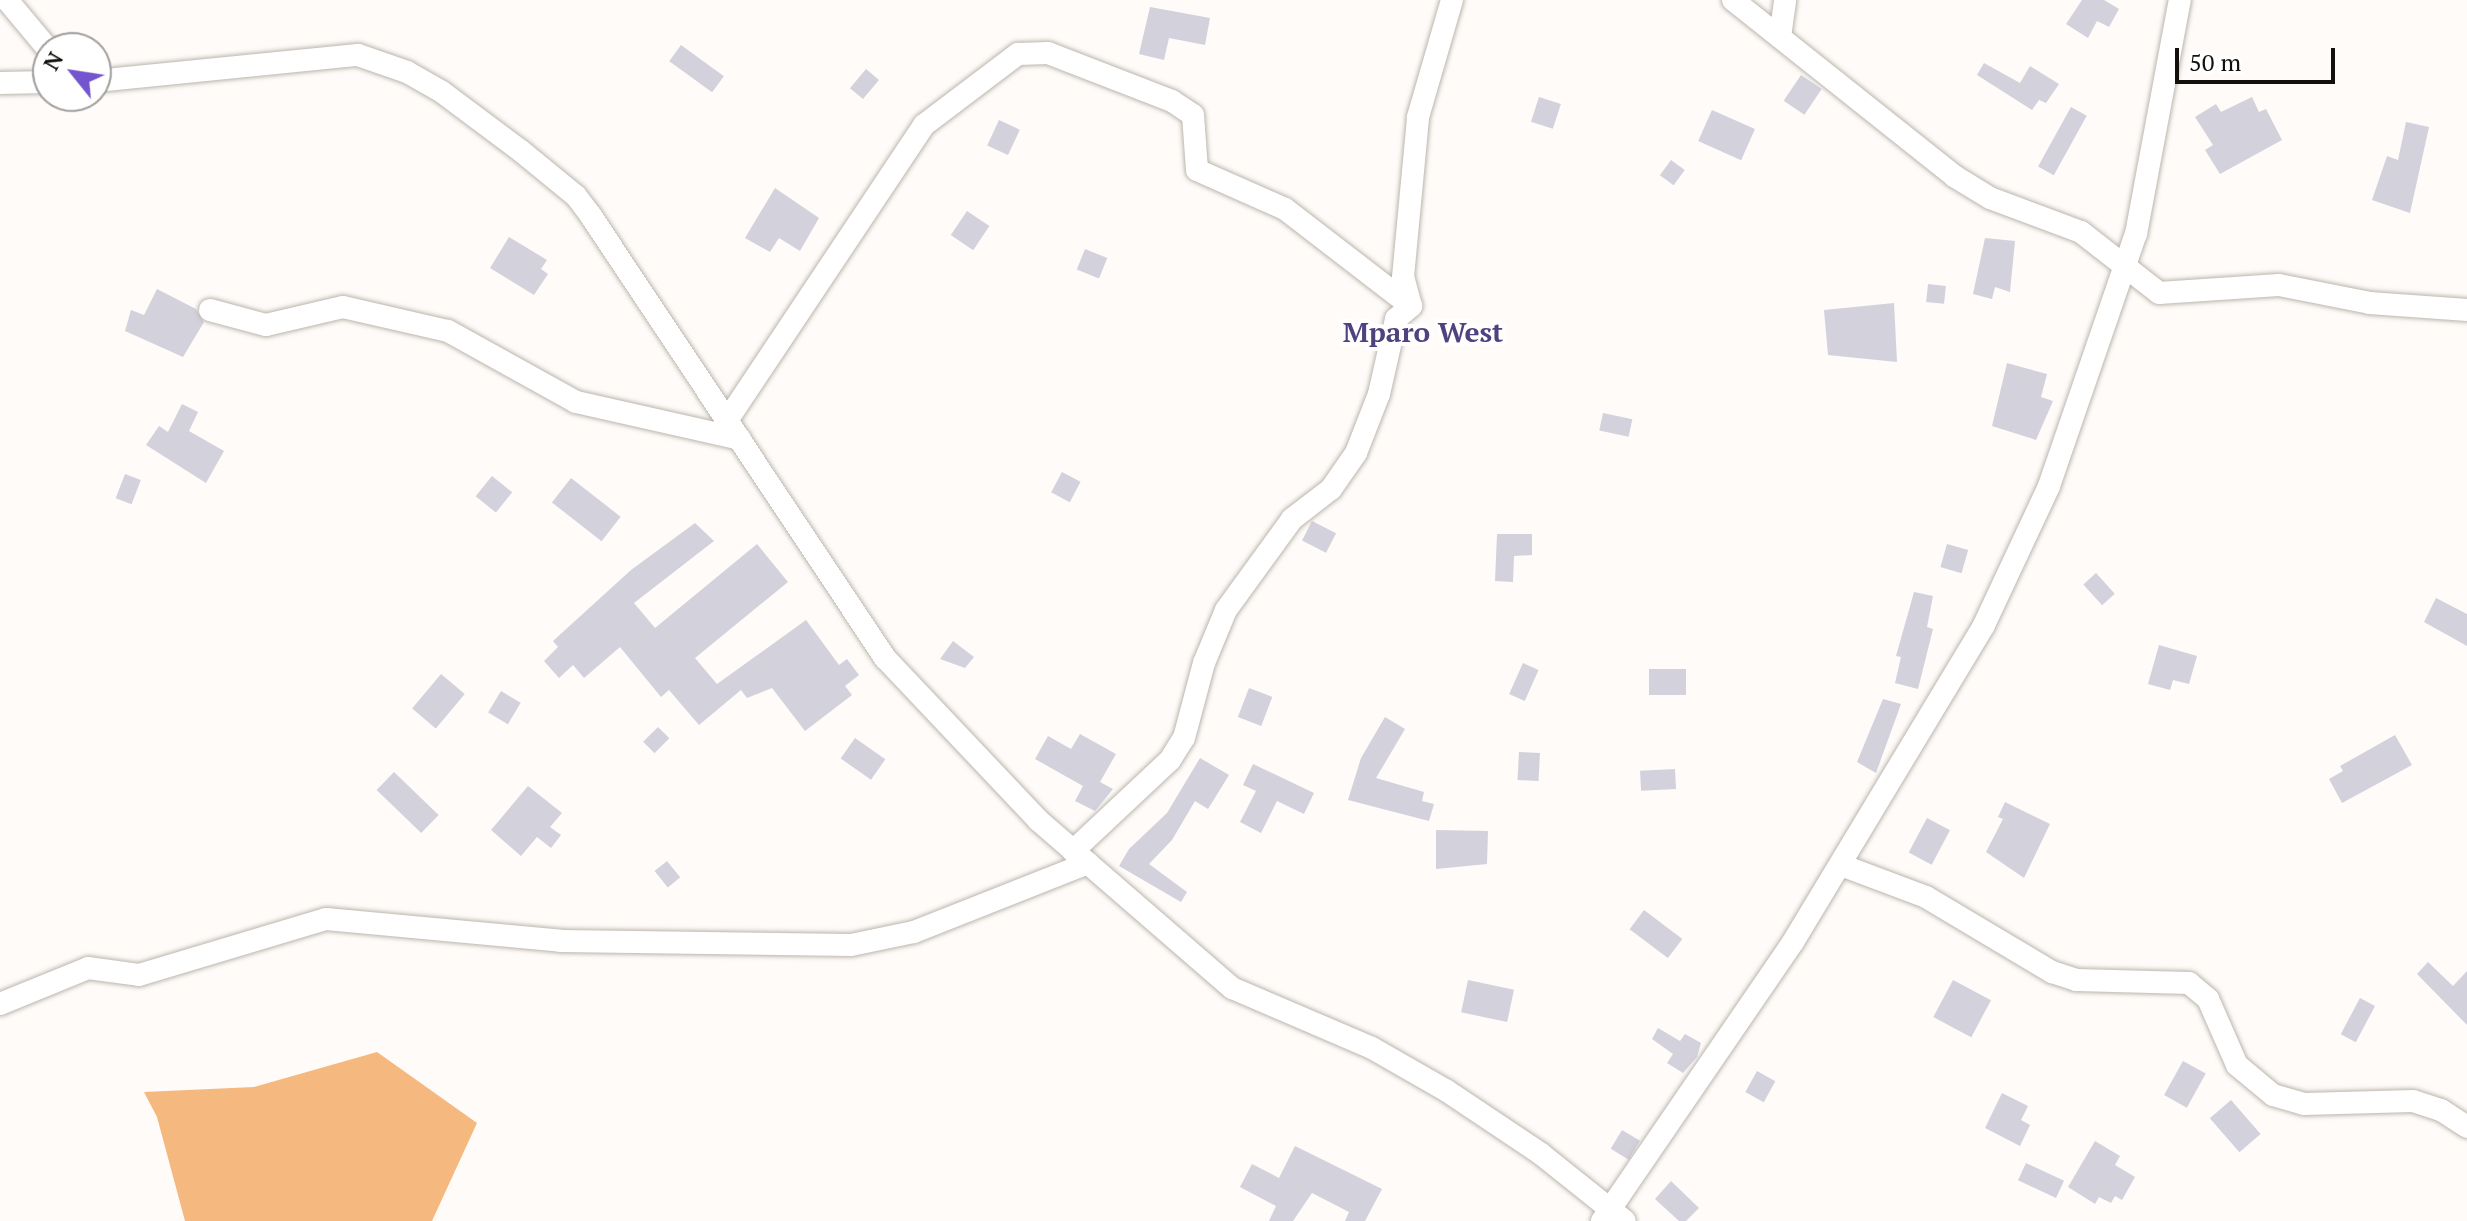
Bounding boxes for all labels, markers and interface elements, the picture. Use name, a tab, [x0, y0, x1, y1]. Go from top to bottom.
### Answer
north arrow	[32, 32, 112, 112]
scale bar	[2179, 32, 2339, 82]
text: N	[36, 46, 69, 75]
text: 50 m	[2189, 46, 2241, 78]
district label: Mparo West	[1343, 315, 1503, 349]

